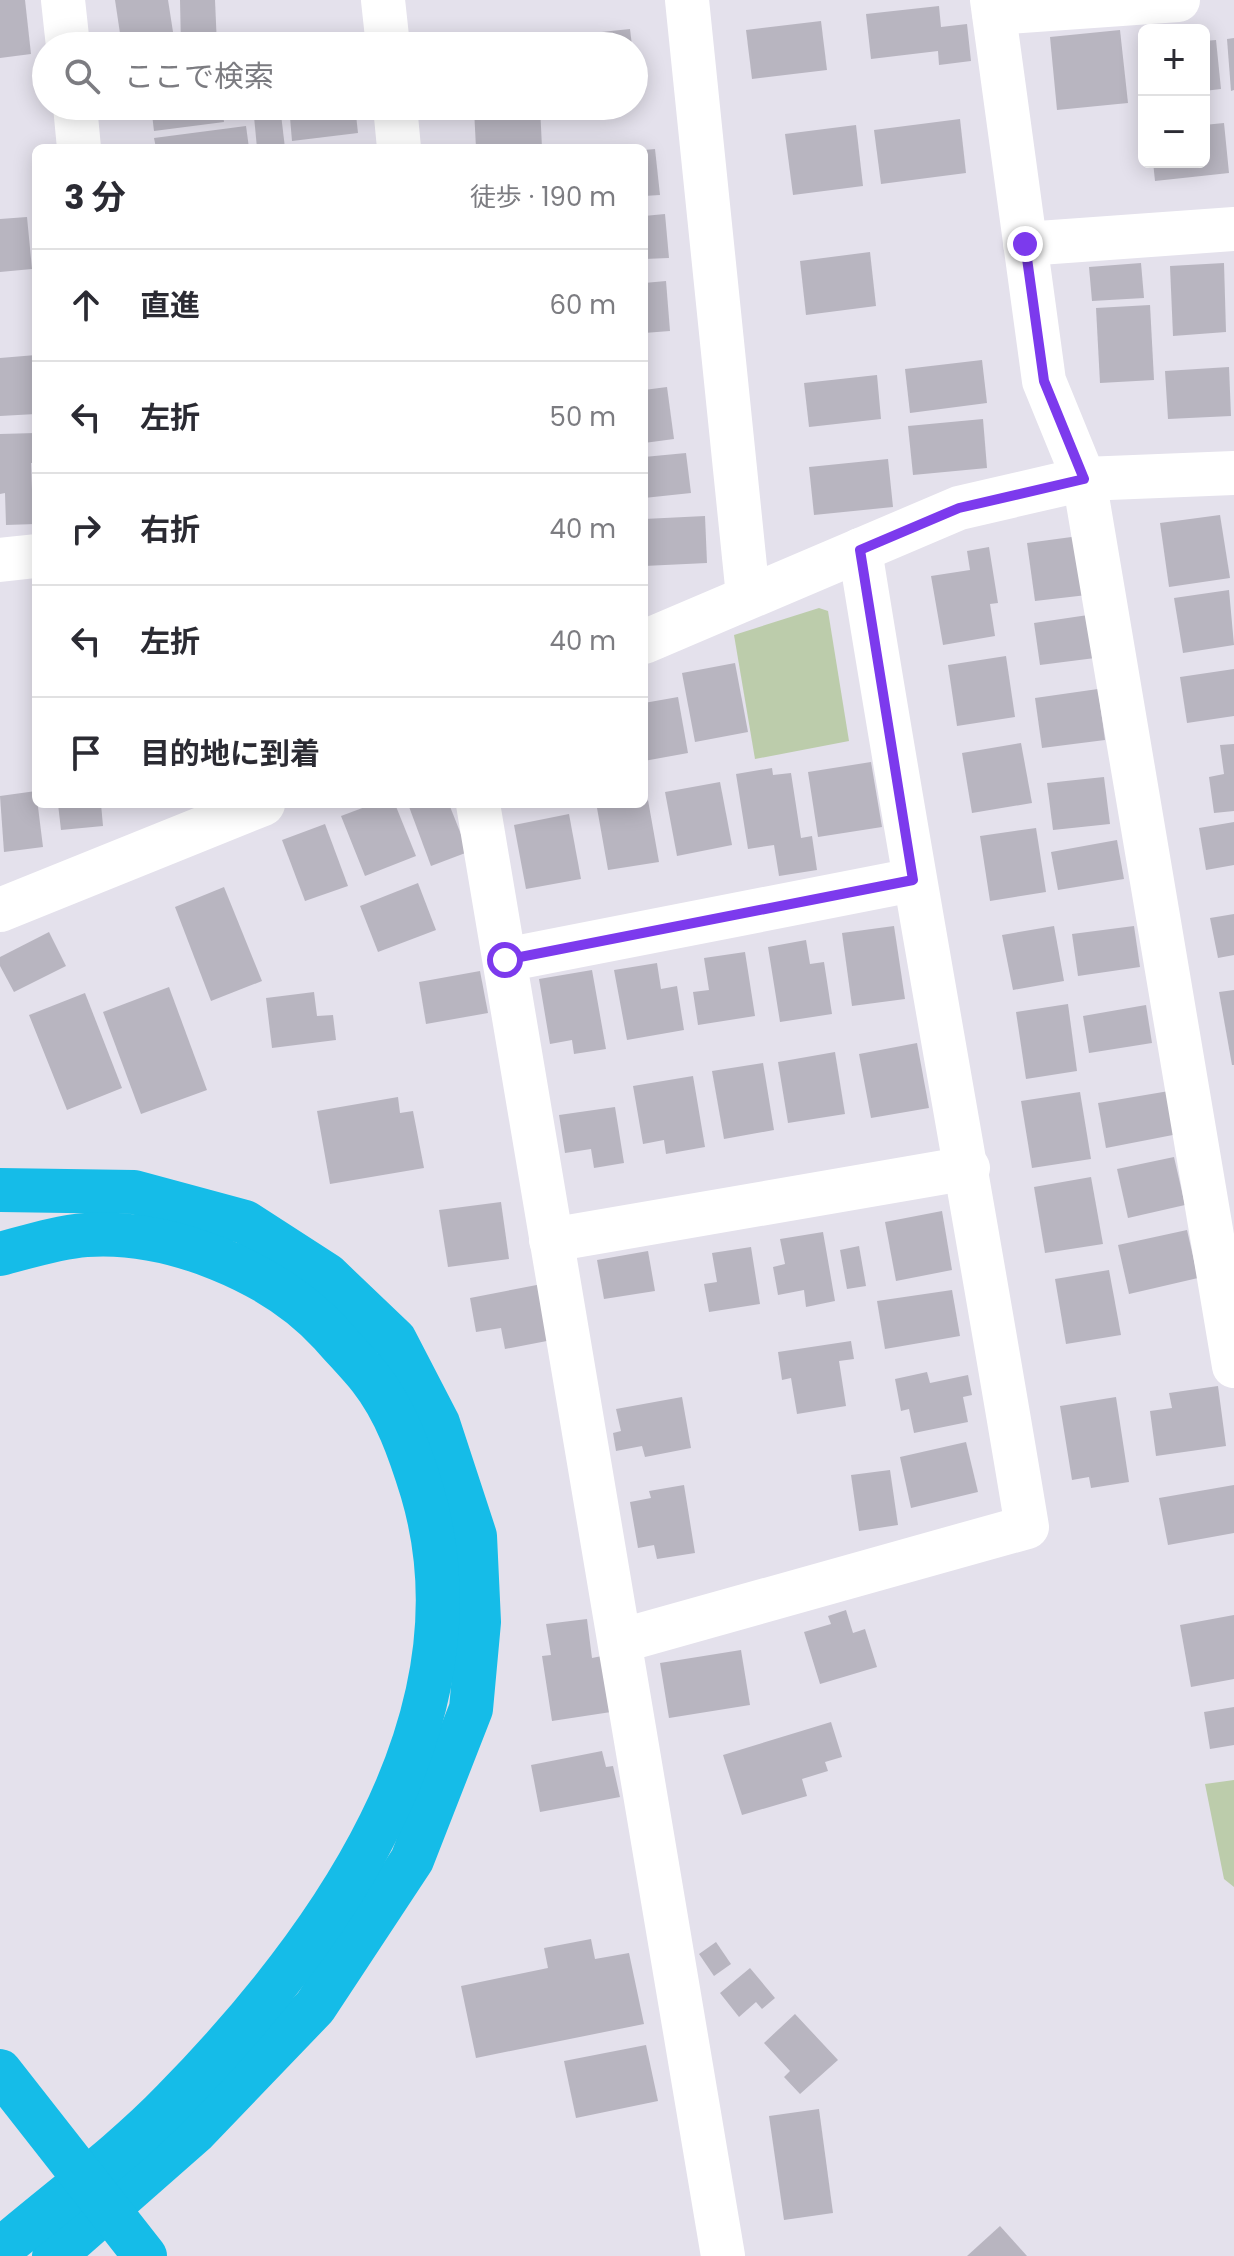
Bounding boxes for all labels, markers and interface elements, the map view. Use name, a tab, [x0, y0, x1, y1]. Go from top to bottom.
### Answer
map controls	[1138, 24, 1210, 168]
button: +	[1138, 24, 1210, 96]
search box	[32, 32, 648, 120]
icon: search	[60, 54, 104, 98]
text: ここで検索	[124, 55, 274, 98]
button: −	[1138, 96, 1210, 168]
text: 3 分	[64, 173, 126, 221]
text: 徒歩 · 190 m	[470, 179, 616, 215]
route end	[1007, 226, 1043, 262]
icon: ahead	[64, 283, 108, 327]
text: 直進	[140, 284, 200, 327]
text: 60 m	[549, 287, 616, 323]
icon: left	[64, 395, 108, 439]
text: 左折	[140, 396, 200, 439]
text: 50 m	[550, 399, 616, 435]
icon: right	[64, 507, 108, 551]
text: 右折	[140, 508, 200, 551]
text: 40 m	[550, 511, 616, 547]
icon: left	[64, 619, 108, 663]
text: 左折	[140, 620, 200, 663]
text: 40 m	[550, 623, 616, 659]
icon: arrive	[64, 731, 108, 775]
text: 目的地に到着	[140, 732, 320, 775]
route start	[487, 942, 523, 978]

